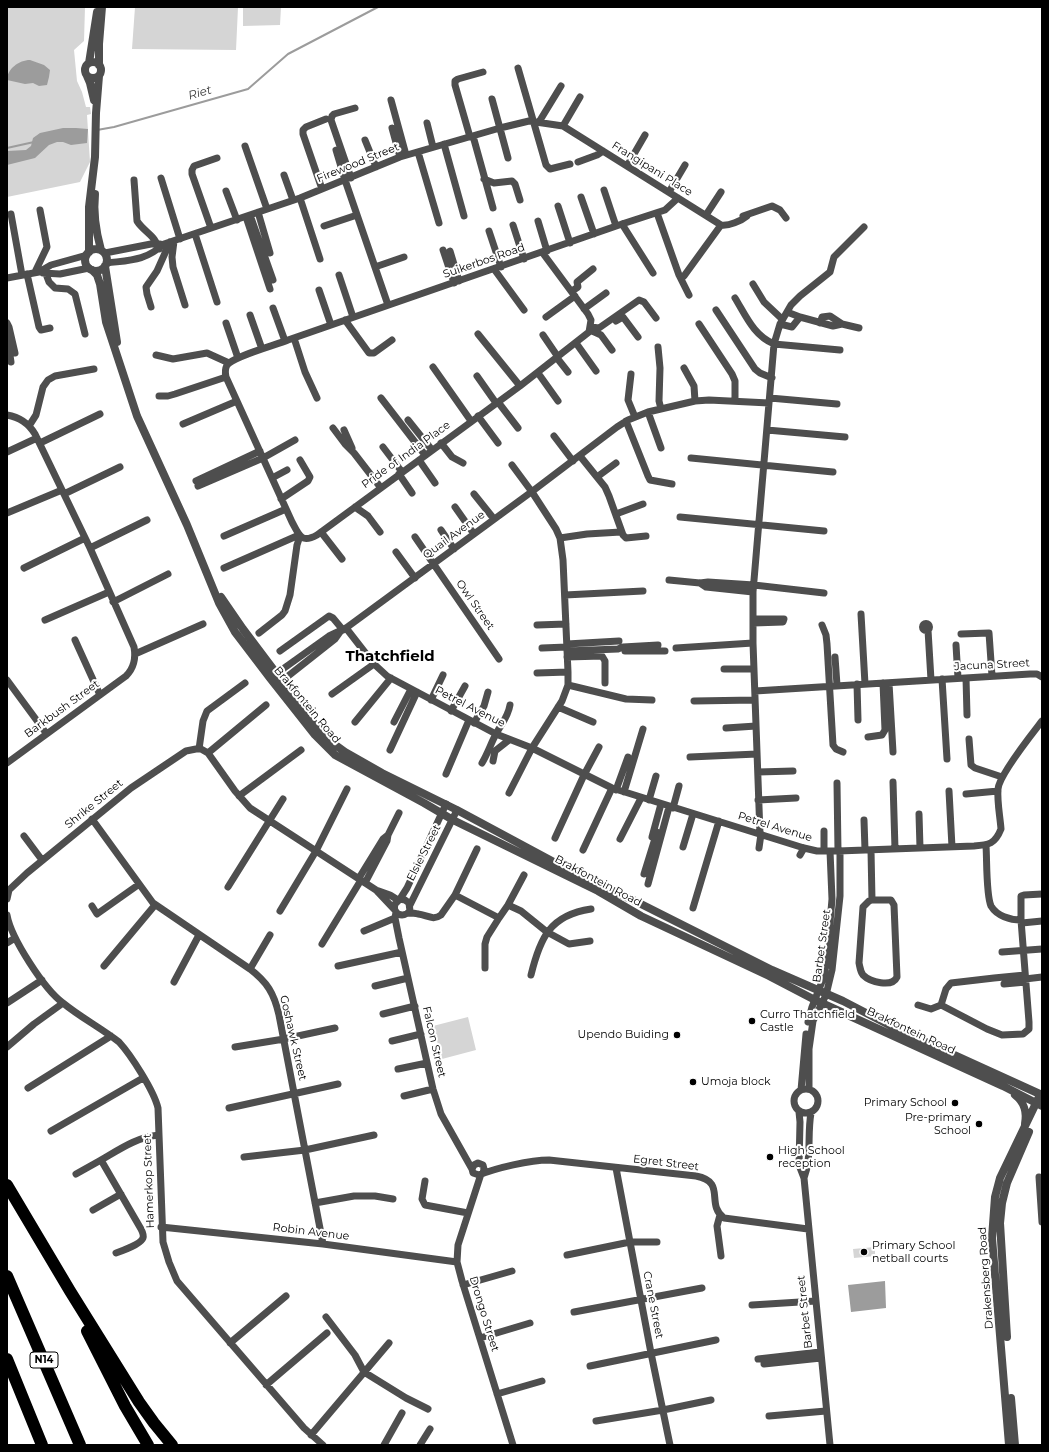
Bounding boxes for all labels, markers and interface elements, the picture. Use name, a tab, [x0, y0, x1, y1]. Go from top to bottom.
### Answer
water label: Riet	[186, 83, 214, 103]
street label: Frangipani Place	[609, 139, 695, 199]
street label: Firewood Street	[315, 140, 401, 186]
street label: Suikerbos Road	[441, 241, 527, 281]
street label: Pride of India Place	[359, 418, 453, 492]
street label: Quail Avenue	[420, 508, 488, 562]
street label: Owl Street	[453, 577, 497, 633]
district label: Thatchfield	[345, 648, 435, 666]
street label: Jacuna Street	[954, 656, 1030, 674]
street label: Brakfontein Road	[271, 664, 343, 746]
street label: Barkbush Street	[22, 677, 102, 741]
street label: Petrel Avenue	[433, 684, 507, 730]
street label: Shrike Street	[62, 777, 126, 831]
street label: Petrel Avenue	[736, 809, 814, 845]
street label: Elsie Street	[404, 823, 444, 883]
street label: Brakfontein Road	[552, 853, 644, 909]
street label: Barbet Street	[810, 909, 834, 983]
street label: Goshawk Street	[277, 994, 309, 1082]
street label: Falcon Street	[419, 1005, 449, 1079]
street label: Brakfontein Road	[865, 1005, 957, 1057]
place label: Curro Thatchfield Castle	[760, 1008, 855, 1034]
marker: Curro Thatchfield Castle	[747, 1016, 757, 1026]
place label: Upendo Buiding	[577, 1028, 669, 1042]
marker: Upendo Buiding	[672, 1030, 682, 1040]
place label: Umoja block	[701, 1075, 771, 1089]
marker: Umoja block	[688, 1077, 698, 1087]
place label: Primary School	[864, 1096, 947, 1110]
marker: Primary School	[950, 1098, 960, 1108]
place label: Pre-primary School	[905, 1111, 971, 1137]
marker: Pre-primary School	[974, 1119, 984, 1129]
street label: Hamerkop Street	[141, 1133, 157, 1229]
place label: High School reception	[778, 1144, 845, 1170]
street label: Egret Street	[632, 1152, 700, 1174]
marker: High School reception	[765, 1152, 775, 1162]
street label: Robin Avenue	[272, 1221, 350, 1243]
street label: Drakensberg Road	[976, 1226, 996, 1330]
place label: Primary School netball courts	[872, 1239, 955, 1265]
marker: Primary School netball courts	[859, 1247, 869, 1257]
street label: Crane Street	[640, 1270, 666, 1340]
street label: Drongo Street	[466, 1275, 502, 1353]
street label: Barbet Street	[795, 1275, 815, 1349]
road number: N14	[30, 1352, 58, 1368]

